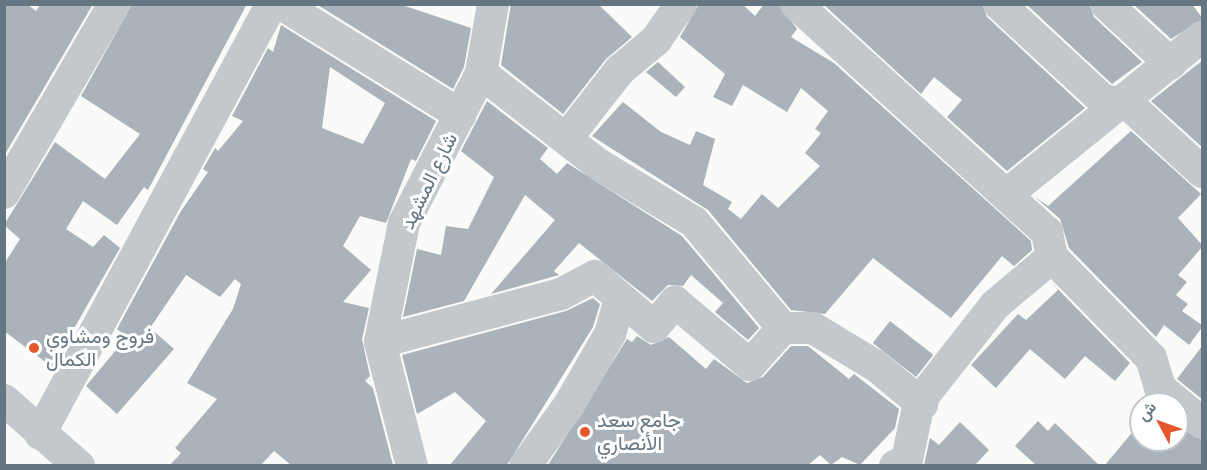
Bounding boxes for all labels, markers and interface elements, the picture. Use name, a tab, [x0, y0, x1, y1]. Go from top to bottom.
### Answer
street label: شارع المشهد	[395, 129, 463, 233]
place label: فروج ومشاوي الكمال	[46, 324, 154, 371]
marker: فروج ومشاوي الكمال	[27, 341, 41, 355]
north arrow	[1129, 392, 1189, 452]
text: ش	[1133, 398, 1160, 425]
place label: جامع سعد الأنصاري	[597, 408, 681, 455]
marker: جامع سعد الأنصاري	[578, 425, 592, 439]

